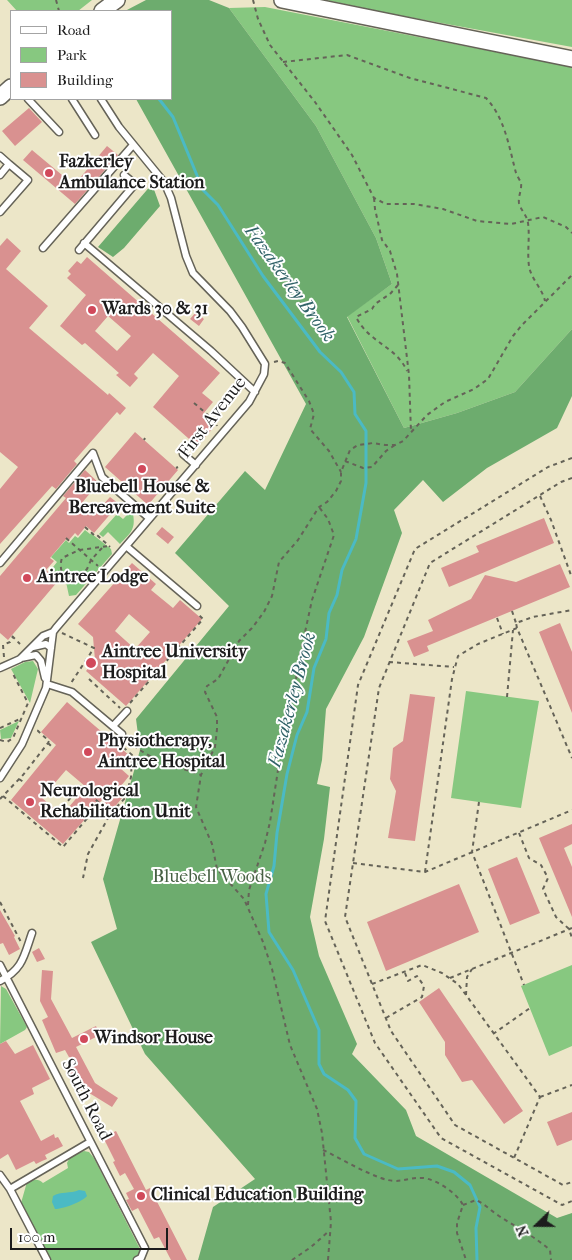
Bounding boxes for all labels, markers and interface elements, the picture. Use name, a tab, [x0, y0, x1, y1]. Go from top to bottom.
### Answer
legend	[10, 10, 172, 100]
text: Road	[57, 21, 90, 39]
text: Park	[57, 46, 87, 64]
text: Building	[57, 71, 113, 89]
place label: Fazkerley Ambulance Station	[59, 152, 205, 194]
marker: Fazkerley Ambulance Station	[43, 167, 55, 179]
water label: Fazakerley Brook	[239, 221, 339, 347]
place label: Wards 30 & 31	[102, 299, 208, 321]
marker: Wards 30 & 31	[86, 304, 98, 316]
street label: First Avenue	[174, 373, 252, 463]
marker: Bluebell House & Bereavement Suite	[136, 463, 148, 475]
place label: Bluebell House & Bereavement Suite	[69, 477, 215, 520]
place label: Aintree Lodge	[37, 567, 148, 589]
marker: Aintree Lodge	[21, 572, 33, 584]
water label: Fazakerley Brook	[264, 630, 322, 770]
place label: Aintree University Hospital	[102, 642, 247, 684]
marker: Aintree University Hospital	[84, 656, 98, 670]
place label: Physiotherapy, Aintree Hospital	[98, 731, 225, 774]
marker: Physiotherapy, Aintree Hospital	[82, 746, 94, 758]
place label: Neurological Rehabilitation Unit	[40, 781, 191, 824]
marker: Neurological Rehabilitation Unit	[24, 796, 36, 808]
park label: Bluebell Woods	[153, 867, 271, 889]
place label: Windsor House	[94, 1028, 213, 1050]
marker: Windsor House	[78, 1033, 90, 1045]
street label: South Road	[56, 1056, 116, 1144]
place label: Clinical Education Building	[151, 1185, 363, 1207]
marker: Clinical Education Building	[135, 1190, 147, 1202]
north arrow	[512, 1200, 562, 1250]
scale bar	[12, 1218, 170, 1250]
text: N	[513, 1223, 532, 1239]
text: 100 m	[18, 1228, 56, 1246]

